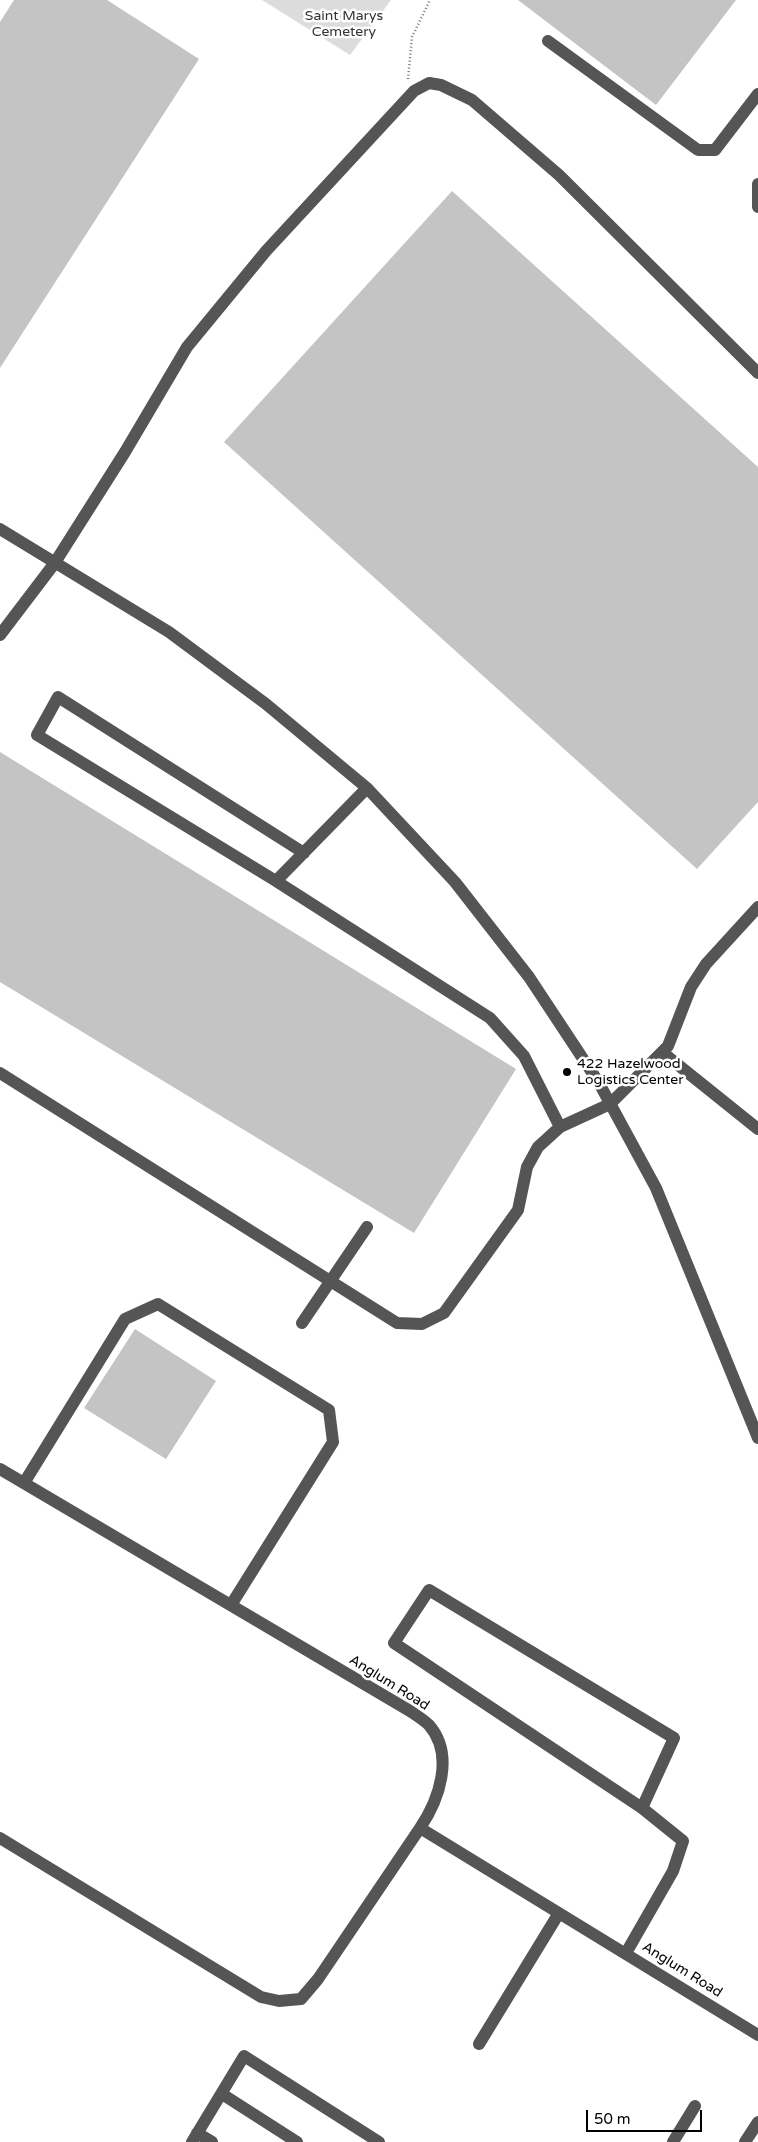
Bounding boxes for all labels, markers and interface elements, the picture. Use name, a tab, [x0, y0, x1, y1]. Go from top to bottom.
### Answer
park label: Saint Marys Cemetery	[305, 8, 383, 40]
place label: 422 Hazelwood Logistics Center	[577, 1056, 684, 1088]
marker: 422 Hazelwood Logistics Center	[561, 1066, 573, 1078]
street label: Anglum Road	[346, 1652, 432, 1714]
street label: Anglum Road	[639, 1939, 725, 2001]
scale bar	[588, 2100, 704, 2132]
text: 50 m	[594, 2110, 631, 2128]

